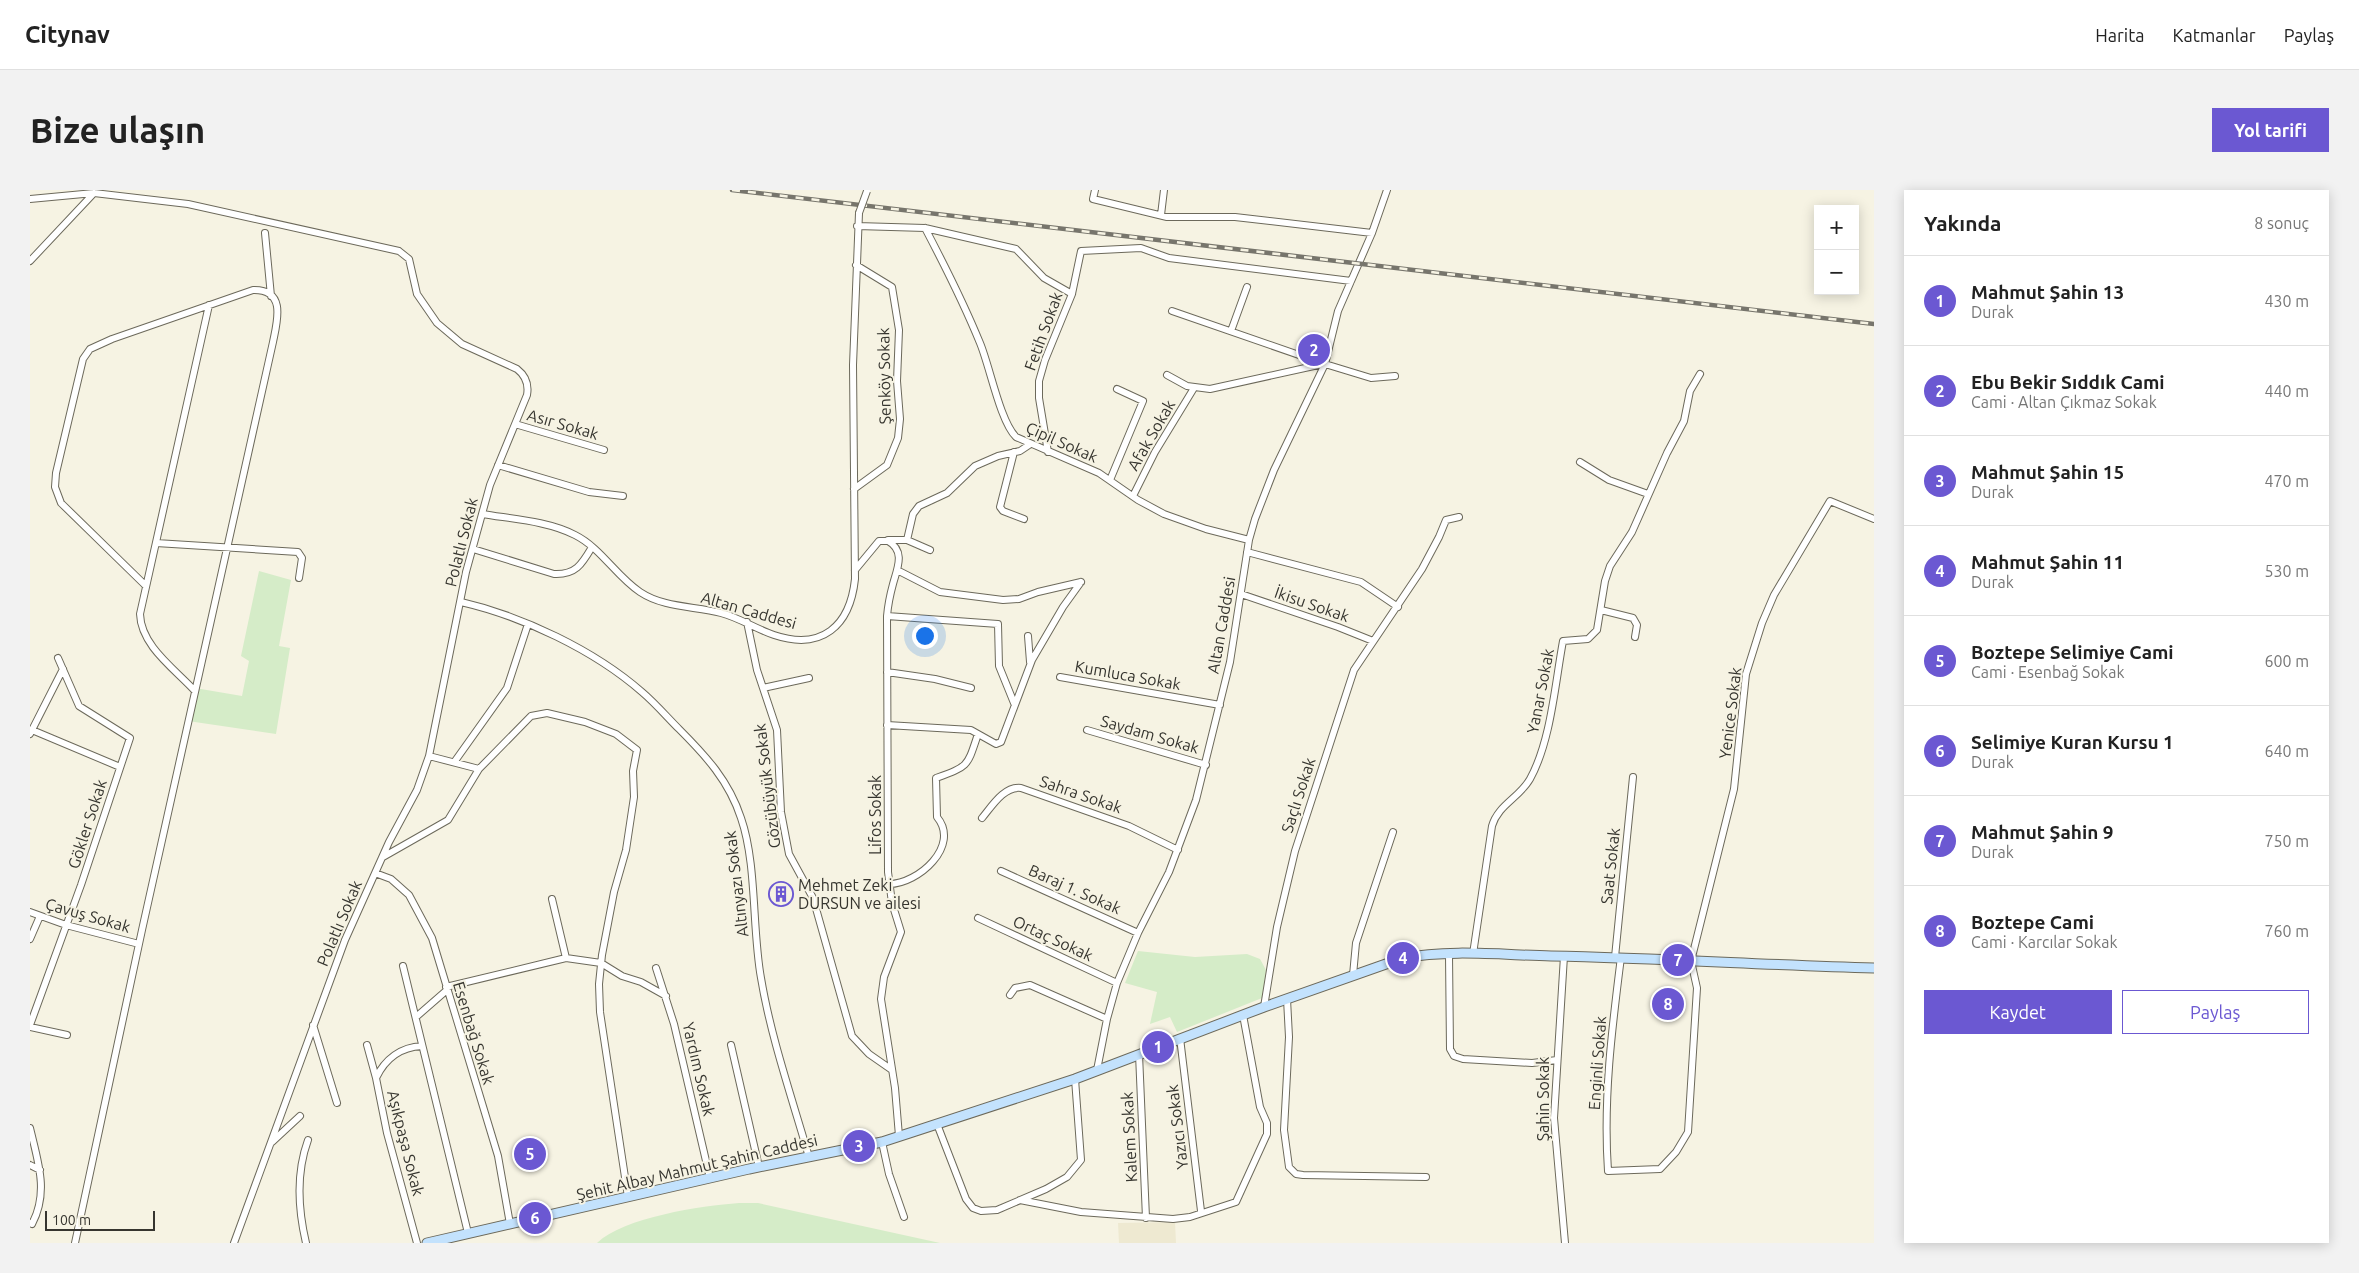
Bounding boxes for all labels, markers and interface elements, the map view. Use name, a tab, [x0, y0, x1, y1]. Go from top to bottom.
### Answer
text: Citynav	[25, 21, 110, 48]
text: Harita	[2095, 25, 2145, 45]
text: Katmanlar	[2173, 25, 2256, 45]
text: Paylaş	[2284, 25, 2334, 45]
button: Yol tarifi	[2212, 108, 2329, 152]
text: Bize ulaşın	[30, 110, 205, 150]
map controls	[1814, 205, 1859, 295]
button: +	[1814, 205, 1859, 250]
text: Yakında	[1924, 211, 2001, 235]
text: 8 sonuç	[2254, 214, 2309, 232]
button: −	[1814, 250, 1859, 295]
text: Mahmut Şahin 13	[1971, 281, 2124, 303]
street label: Fetih Sokak	[1020, 289, 1066, 373]
text: 1	[1935, 292, 1945, 310]
text: 430 m	[2264, 292, 2309, 310]
text: Durak	[1971, 303, 2014, 321]
street label: Şenköy Sokak	[874, 327, 894, 425]
pin: 2	[1298, 331, 1330, 369]
text: Ebu Bekir Sıddık Cami	[1971, 371, 2165, 393]
text: 2	[1935, 382, 1945, 400]
text: 440 m	[2264, 382, 2309, 400]
text: Cami · Altan Çıkmaz Sokak	[1971, 393, 2157, 411]
street label: Afak Sokak	[1124, 396, 1178, 474]
street label: Asır Sokak	[525, 405, 601, 443]
street label: Çipil Sokak	[1023, 418, 1101, 466]
text: Mahmut Şahin 15	[1971, 461, 2124, 483]
text: 3	[1935, 472, 1945, 490]
text: 470 m	[2264, 472, 2309, 490]
text: Durak	[1971, 483, 2014, 501]
street label: Polatlı Sokak	[441, 495, 481, 589]
text: Mahmut Şahin 11	[1971, 551, 2124, 573]
text: 4	[1935, 562, 1945, 580]
text: 530 m	[2264, 562, 2309, 580]
text: Durak	[1971, 573, 2014, 591]
street label: Altan Caddesi	[1204, 575, 1238, 675]
street label: İkisu Sokak	[1272, 583, 1352, 625]
street label: Altan Caddesi	[699, 588, 799, 632]
your location	[912, 623, 938, 649]
text: Boztepe Selimiye Cami	[1971, 641, 2174, 663]
street label: Yanar Sokak	[1523, 647, 1557, 735]
text: 5	[1935, 652, 1945, 670]
text: 600 m	[2264, 652, 2309, 670]
street label: Kumluca Sokak	[1074, 657, 1182, 693]
text: Cami · Esenbağ Sokak	[1971, 663, 2124, 681]
street label: Yenice Sokak	[1715, 666, 1745, 760]
street label: Saydam Sokak	[1099, 711, 1201, 757]
street label: Gözübüyük Sokak	[750, 723, 784, 849]
text: Selimiye Kuran Kursu 1	[1971, 731, 2174, 753]
text: 6	[1935, 742, 1945, 760]
text: 640 m	[2264, 742, 2309, 760]
text: Durak	[1971, 753, 2014, 771]
street label: Saçlı Sokak	[1277, 755, 1319, 835]
street label: Sahra Sokak	[1038, 772, 1124, 816]
street label: Lifos Sokak	[866, 775, 884, 855]
street label: Gökler Sokak	[64, 777, 110, 871]
text: Mahmut Şahin 9	[1971, 821, 2114, 843]
street label: Saat Sokak	[1597, 827, 1623, 905]
street label: Altınyazı Sokak	[721, 830, 751, 938]
text: 7	[1935, 832, 1945, 850]
text: 750 m	[2264, 832, 2309, 850]
text: Durak	[1971, 843, 2014, 861]
street label: Baraj 1. Sokak	[1026, 861, 1124, 917]
place label: Mehmet Zeki DURSUN ve ailesi	[798, 876, 921, 912]
street label: Polatlı Sokak	[313, 877, 365, 969]
building icon: Mehmet Zeki DURSUN ve ailesi	[768, 881, 794, 907]
street label: Çavuş Sokak	[43, 894, 133, 936]
text: Boztepe Cami	[1971, 911, 2094, 933]
street label: Ortaç Sokak	[1010, 912, 1096, 964]
text: 8	[1935, 922, 1945, 940]
text: 760 m	[2264, 922, 2309, 940]
text: Cami · Karcılar Sokak	[1971, 933, 2118, 951]
pin: 4	[1387, 939, 1419, 977]
pin: 7	[1662, 941, 1694, 979]
street label: Esenbağ Sokak	[450, 979, 498, 1087]
pin: 8	[1652, 985, 1684, 1023]
button: Kaydet	[1924, 990, 2112, 1034]
button: Paylaş	[2122, 990, 2309, 1034]
street label: Enginli Sokak	[1585, 1015, 1609, 1111]
street label: Yardım Sokak	[679, 1020, 719, 1118]
pin: 1	[1142, 1028, 1174, 1066]
street label: Şahin Sokak	[1534, 1057, 1552, 1141]
street label: Yazıcı Sokak	[1163, 1084, 1191, 1170]
street label: Aşıkpaşa Sokak	[384, 1088, 428, 1198]
street label: Kalem Sokak	[1118, 1091, 1140, 1183]
pin: 3	[843, 1127, 875, 1165]
street label: Şehit Albay Mahmut Şahin Caddesi	[575, 1130, 819, 1204]
pin: 5	[514, 1135, 546, 1173]
pin: 6	[519, 1199, 551, 1237]
scale bar	[45, 1208, 155, 1231]
text: 100 m	[52, 1212, 91, 1228]

